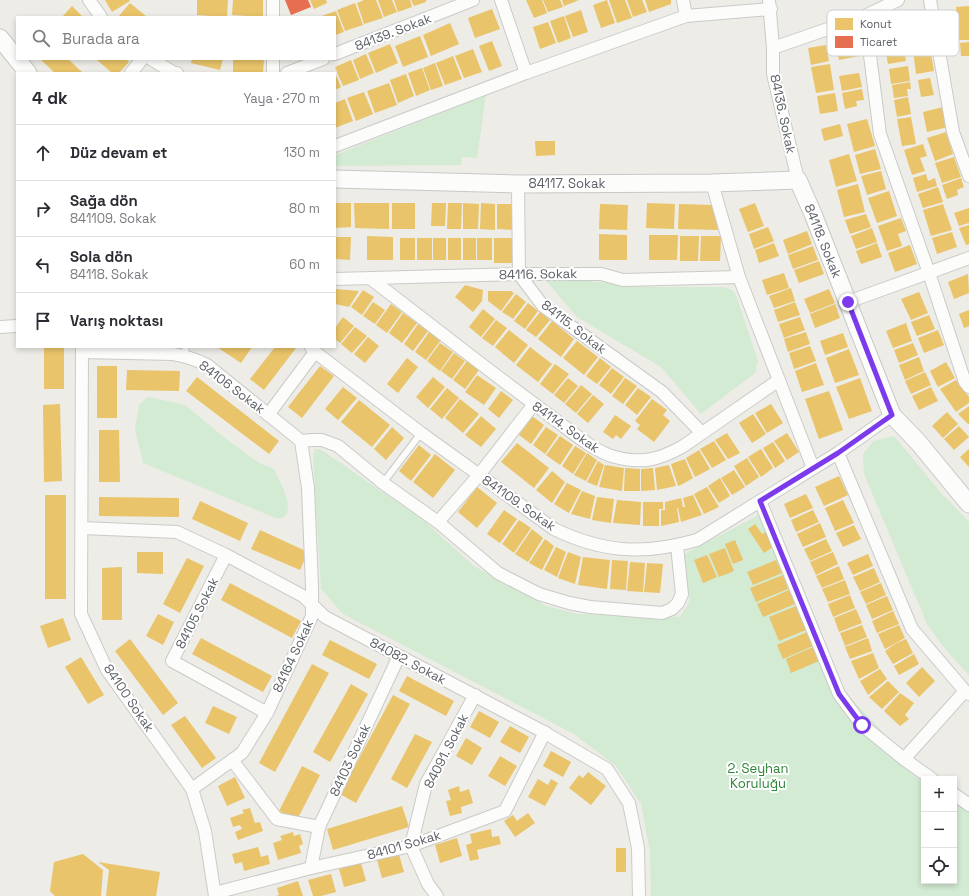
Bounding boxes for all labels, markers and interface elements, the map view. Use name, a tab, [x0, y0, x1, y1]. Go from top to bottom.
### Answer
street label: 84139. Sokak	[352, 10, 434, 54]
legend	[827, 10, 959, 56]
search box	[16, 16, 336, 60]
text: Konut	[860, 17, 892, 31]
icon: search	[30, 27, 52, 49]
text: Burada ara	[62, 29, 140, 48]
text: Ticaret	[860, 35, 897, 49]
street label: 84136. Sokak	[766, 73, 800, 155]
text: 4 dk	[32, 87, 68, 109]
text: Yaya · 270 m	[243, 90, 320, 107]
icon: ahead	[32, 142, 54, 164]
text: Düz devam et	[70, 143, 167, 162]
text: 130 m	[284, 144, 320, 161]
street label: 84117. Sokak	[529, 175, 605, 192]
text: Sağa dön	[70, 191, 138, 210]
icon: right	[32, 198, 54, 220]
text: 80 m	[289, 200, 320, 217]
street label: 84118. Sokak	[800, 201, 846, 281]
text: 841109. Sokak	[70, 210, 156, 227]
text: Sola dön	[70, 247, 133, 266]
icon: left	[32, 254, 54, 276]
text: 60 m	[289, 256, 320, 273]
street label: 84116. Sokak	[499, 265, 577, 283]
text: 84118. Sokak	[70, 266, 148, 283]
route end	[839, 293, 857, 311]
street label: 84115. Sokak	[538, 296, 610, 358]
icon: arrive	[32, 310, 54, 332]
text: Varış noktası	[70, 311, 163, 330]
street label: 84106 Sokak	[196, 357, 268, 417]
street label: 84114. Sokak	[529, 398, 603, 456]
street label: 841109. Sokak	[479, 471, 559, 535]
street label: 84105 Sokak	[172, 574, 222, 652]
street label: 84164 Sokak	[269, 617, 317, 695]
street label: 84082. Sokak	[367, 634, 449, 688]
street label: 84100 Sokak	[100, 661, 158, 735]
street label: 84091. Sokak	[420, 711, 472, 791]
route start	[853, 716, 871, 734]
street label: 84103 Sokak	[326, 721, 374, 799]
park label: 2. Seyhan Koruluğu	[727, 760, 789, 792]
map controls	[921, 776, 957, 884]
button: +	[921, 776, 957, 812]
button: −	[921, 812, 957, 848]
street label: 84101 Sokak	[365, 826, 443, 864]
button: locate	[921, 848, 957, 884]

